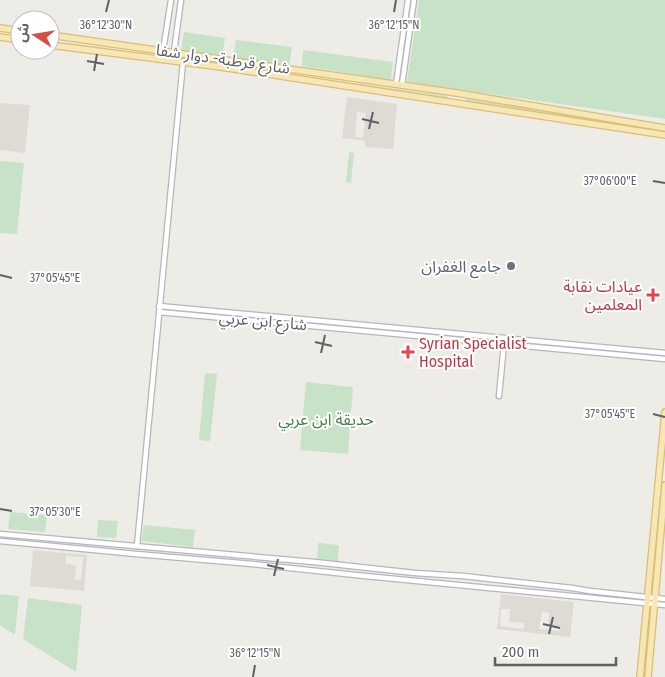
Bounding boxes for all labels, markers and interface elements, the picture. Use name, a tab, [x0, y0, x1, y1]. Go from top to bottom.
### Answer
north arrow	[10, 10, 60, 60]
text: 36°12'30"N	[80, 18, 132, 32]
text: 36°12'15"N	[369, 18, 419, 32]
text: ش	[12, 21, 33, 44]
street label: شارع قرطبة- دوار شفا	[154, 40, 291, 81]
text: 37°06'00"E	[584, 174, 637, 188]
place label: جامع الغفران	[421, 257, 501, 279]
marker: جامع الغفران	[505, 260, 517, 272]
text: 37°05'45"E	[30, 271, 81, 285]
place label: عيادات نقابة المعلمين	[563, 277, 642, 314]
marker: عيادات نقابة المعلمين	[646, 288, 660, 302]
street label: شارع ابن عربي	[218, 308, 308, 337]
place label: Syrian Specialist Hospital	[419, 334, 528, 371]
marker: Syrian Specialist Hospital	[401, 345, 415, 359]
text: 37°05'45"E	[585, 407, 636, 421]
park label: حديقة ابن عربي	[278, 410, 374, 431]
text: 37°05'30"E	[29, 505, 81, 519]
scale bar	[495, 634, 616, 666]
text: 200 m	[502, 643, 539, 661]
text: 36°12'15"N	[230, 646, 280, 660]

